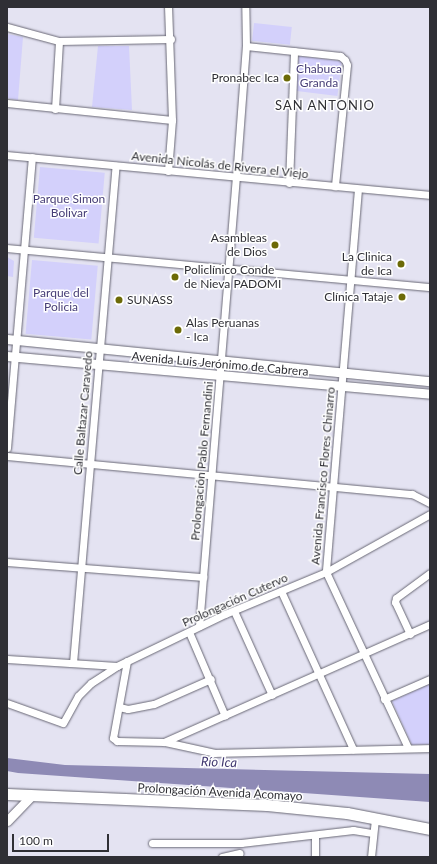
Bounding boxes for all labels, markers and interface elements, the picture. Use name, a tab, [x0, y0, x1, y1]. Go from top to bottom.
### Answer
park label: Chabuca Granda	[296, 62, 342, 90]
place label: Pronabec Ica	[212, 71, 279, 85]
marker: Pronabec Ica	[282, 73, 292, 83]
district label: SAN ANTONIO	[275, 97, 375, 113]
street label: Avenida Nicolás de Rivera el Viejo	[131, 149, 309, 181]
park label: Parque Simon Bolivar	[33, 192, 105, 220]
place label: Asambleas de Dios	[211, 231, 267, 259]
marker: Asambleas de Dios	[270, 240, 280, 250]
place label: La Clinica de Ica	[342, 250, 392, 278]
marker: La Clinica de Ica	[395, 258, 407, 270]
place label: Policlínico Conde de Nieva PADOMI	[184, 263, 281, 291]
marker: Policlínico Conde de Nieva PADOMI	[169, 271, 181, 283]
park label: Parque del Policia	[33, 286, 89, 314]
place label: Clínica Tataje	[324, 290, 393, 304]
marker: Clínica Tataje	[396, 291, 408, 303]
place label: SUNASS	[127, 293, 173, 307]
marker: SUNASS	[114, 295, 124, 305]
place label: Alas Peruanas - Ica	[186, 316, 259, 344]
marker: Alas Peruanas - Ica	[173, 325, 183, 335]
street label: Avenida Luis Jerónimo de Cabrera	[131, 349, 309, 379]
street label: Calle Baltazar Caravedo	[70, 350, 96, 476]
street label: Prolongación Pablo Fernandini	[188, 381, 216, 541]
street label: Avenida Francisco Flores Chinarro	[308, 386, 338, 566]
street label: Prolongación Cutervo	[180, 570, 290, 630]
water label: Río Ica	[201, 754, 237, 770]
street label: Prolongación Avenida Acomayo	[137, 780, 303, 804]
scale bar	[14, 826, 111, 852]
text: 100 m	[19, 833, 53, 848]

